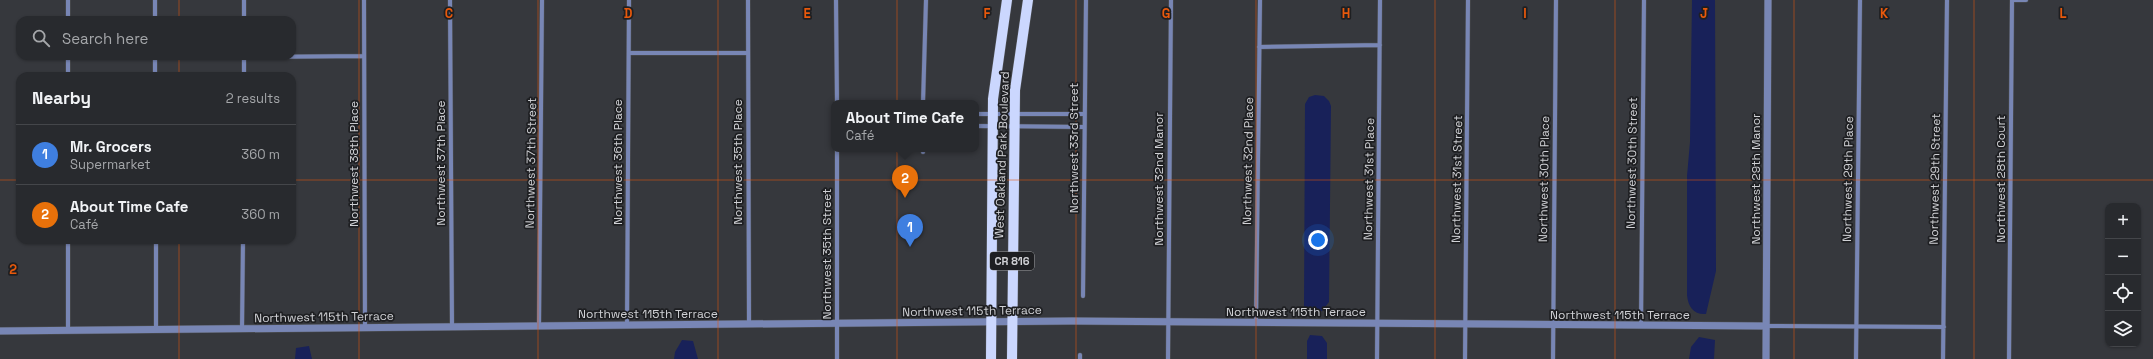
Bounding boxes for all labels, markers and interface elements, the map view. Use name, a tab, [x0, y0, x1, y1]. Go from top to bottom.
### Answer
text: C	[445, 5, 453, 22]
text: D	[624, 5, 633, 22]
text: E	[803, 5, 811, 22]
text: F	[984, 5, 991, 22]
text: G	[1162, 5, 1170, 22]
text: H	[1342, 5, 1350, 22]
text: I	[1523, 5, 1527, 22]
text: J	[1700, 5, 1708, 22]
text: K	[1880, 5, 1889, 22]
text: L	[2059, 5, 2067, 22]
search box	[16, 16, 296, 60]
icon: search	[30, 27, 52, 49]
text: Search here	[62, 29, 148, 48]
street label: West Oakland Park Boulevard	[991, 71, 1013, 239]
street label: Northwest 33rd Street	[1066, 83, 1082, 213]
text: Nearby	[32, 87, 91, 109]
text: 2 results	[226, 90, 280, 107]
street label: Northwest 37th Street	[522, 97, 540, 229]
street label: Northwest 32nd Place	[1239, 97, 1257, 225]
street label: Northwest 30th Street	[1623, 97, 1641, 229]
street label: Northwest 36th Place	[610, 99, 626, 225]
street label: Northwest 35th Place	[730, 99, 746, 225]
street label: Northwest 37th Place	[433, 100, 449, 226]
popup	[831, 100, 979, 152]
street label: Northwest 38th Place	[346, 101, 362, 227]
text: About Time Cafe	[846, 108, 964, 127]
street label: Northwest 32nd Manor	[1151, 112, 1167, 246]
street label: Northwest 29th Manor	[1748, 113, 1764, 245]
street label: Northwest 29th Street	[1926, 113, 1944, 245]
street label: Northwest 31st Street	[1448, 115, 1466, 243]
street label: Northwest 28th Court	[1993, 115, 2009, 243]
street label: Northwest 30th Place	[1535, 116, 1553, 242]
street label: Northwest 29th Place	[1839, 116, 1857, 242]
street label: Northwest 31st Place	[1360, 118, 1378, 240]
text: Café	[846, 127, 874, 144]
text: Mr. Grocers	[70, 137, 152, 156]
text: 1	[42, 146, 48, 163]
text: 360 m	[241, 146, 280, 163]
text: Supermarket	[70, 156, 151, 173]
pin: 2	[892, 165, 918, 198]
street label: Northwest 35th Street	[819, 188, 835, 320]
text: About Time Cafe	[70, 197, 188, 216]
map controls	[2105, 203, 2141, 347]
button: +	[2105, 203, 2141, 239]
text: 2	[41, 206, 49, 223]
text: 360 m	[241, 206, 280, 223]
pin: 1	[897, 214, 923, 247]
text: Café	[70, 216, 99, 233]
your location	[1308, 230, 1328, 250]
button: −	[2105, 239, 2141, 275]
road number: CR 816	[990, 252, 1034, 270]
text: 2	[9, 261, 17, 278]
button: locate	[2105, 275, 2141, 311]
street label: Northwest 115th Terrace	[902, 302, 1042, 320]
street label: Northwest 115th Terrace	[1226, 304, 1366, 320]
street label: Northwest 115th Terrace	[578, 306, 718, 322]
street label: Northwest 115th Terrace	[1550, 307, 1690, 323]
street label: Northwest 115th Terrace	[254, 308, 394, 326]
button: layers	[2105, 311, 2141, 347]

